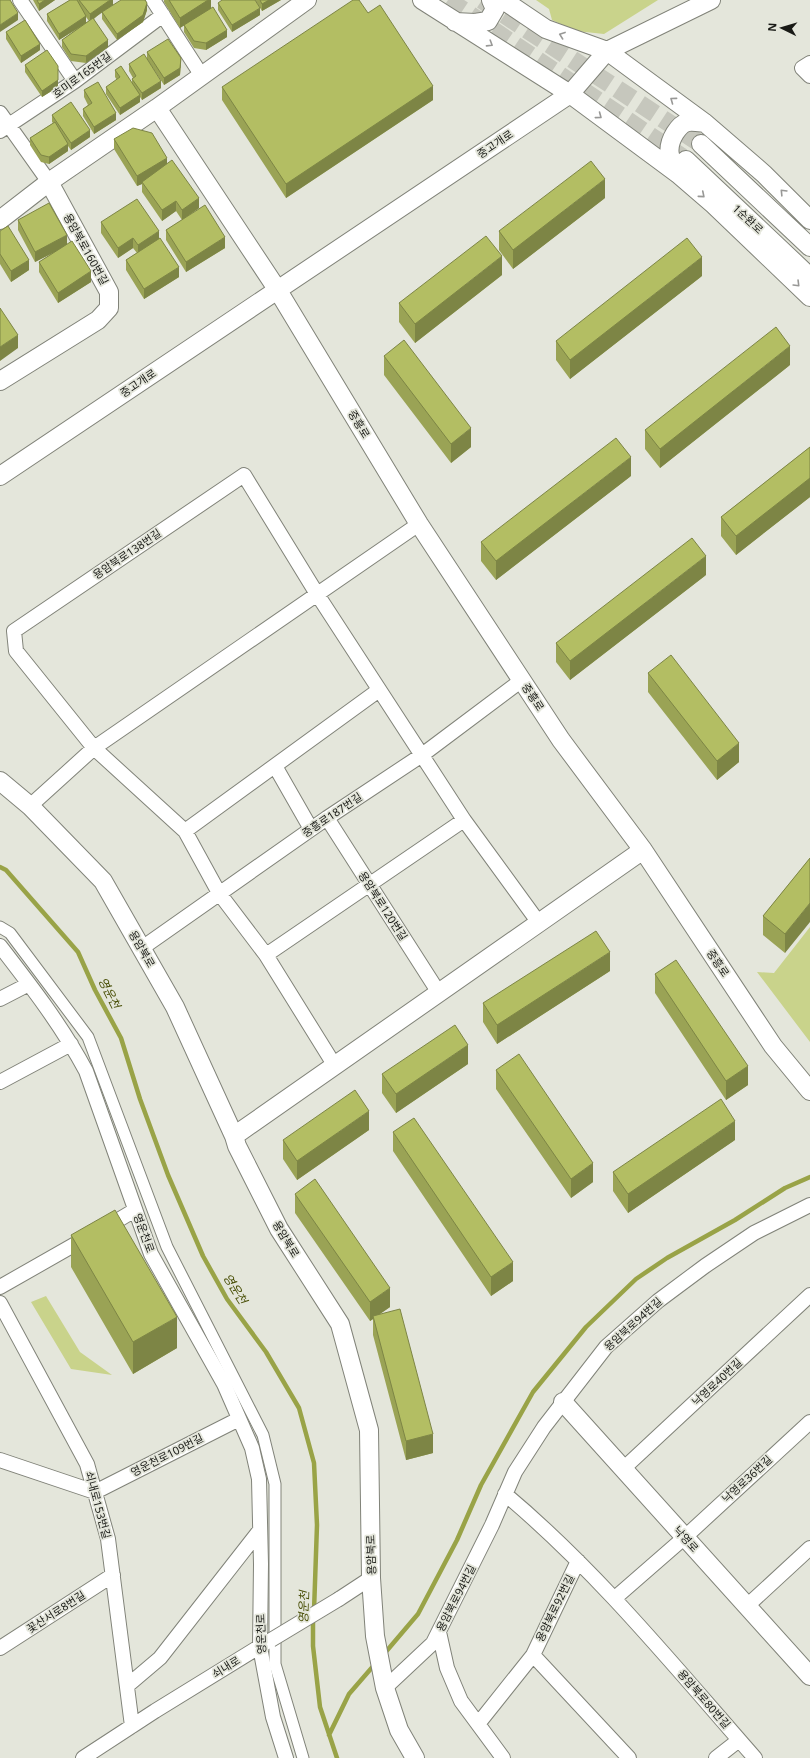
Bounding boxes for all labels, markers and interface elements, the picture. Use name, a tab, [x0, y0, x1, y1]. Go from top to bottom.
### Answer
north arrow	[762, 8, 802, 48]
text: N	[764, 22, 779, 32]
one-way arrow	[558, 31, 565, 39]
one-way arrow	[486, 39, 493, 47]
street label: 호미로165번길	[49, 48, 114, 101]
one-way arrow	[670, 97, 677, 104]
one-way arrow	[594, 111, 601, 118]
street label: 중고개로	[474, 126, 516, 161]
one-way arrow	[780, 189, 788, 197]
one-way arrow	[697, 190, 704, 197]
street label: 1순환로	[730, 201, 767, 237]
street label: 용암북로160번길	[61, 210, 112, 287]
one-way arrow	[792, 279, 800, 287]
street label: 중고개로	[117, 365, 159, 400]
street label: 중흥로	[345, 407, 374, 441]
street label: 용암북로138번길	[90, 525, 164, 582]
street label: 중흥로	[519, 680, 548, 714]
street label: 중흥로187번길	[299, 789, 365, 840]
street label: 용암북로120번길	[355, 868, 411, 943]
street label: 용암북로	[126, 927, 159, 970]
street label: 중흥로	[704, 946, 733, 980]
water label: 영운천	[94, 974, 125, 1013]
street label: 영운천로	[130, 1211, 158, 1254]
street label: 용암북로	[270, 1218, 303, 1260]
water label: 영운천	[219, 1270, 252, 1309]
street label: 용암북로94번길	[600, 1294, 665, 1354]
street label: 낙영로40번길	[688, 1355, 745, 1409]
street label: 영운천로109번길	[128, 1430, 206, 1479]
street label: 낙영로36번길	[718, 1452, 775, 1506]
street label: 쇠내로153번길	[82, 1469, 115, 1540]
street label: 낙영로	[671, 1522, 702, 1555]
street label: 용암북로	[362, 1535, 379, 1576]
street label: 용암북로94번길	[432, 1562, 479, 1634]
street label: 용암북로92번길	[532, 1572, 577, 1644]
street label: 꽃산서로8번길	[24, 1587, 88, 1636]
water label: 영운천	[294, 1588, 313, 1624]
street label: 영운천로	[252, 1614, 269, 1655]
street label: 쇠내로	[209, 1652, 243, 1681]
street label: 용암북로80번길	[675, 1666, 734, 1731]

